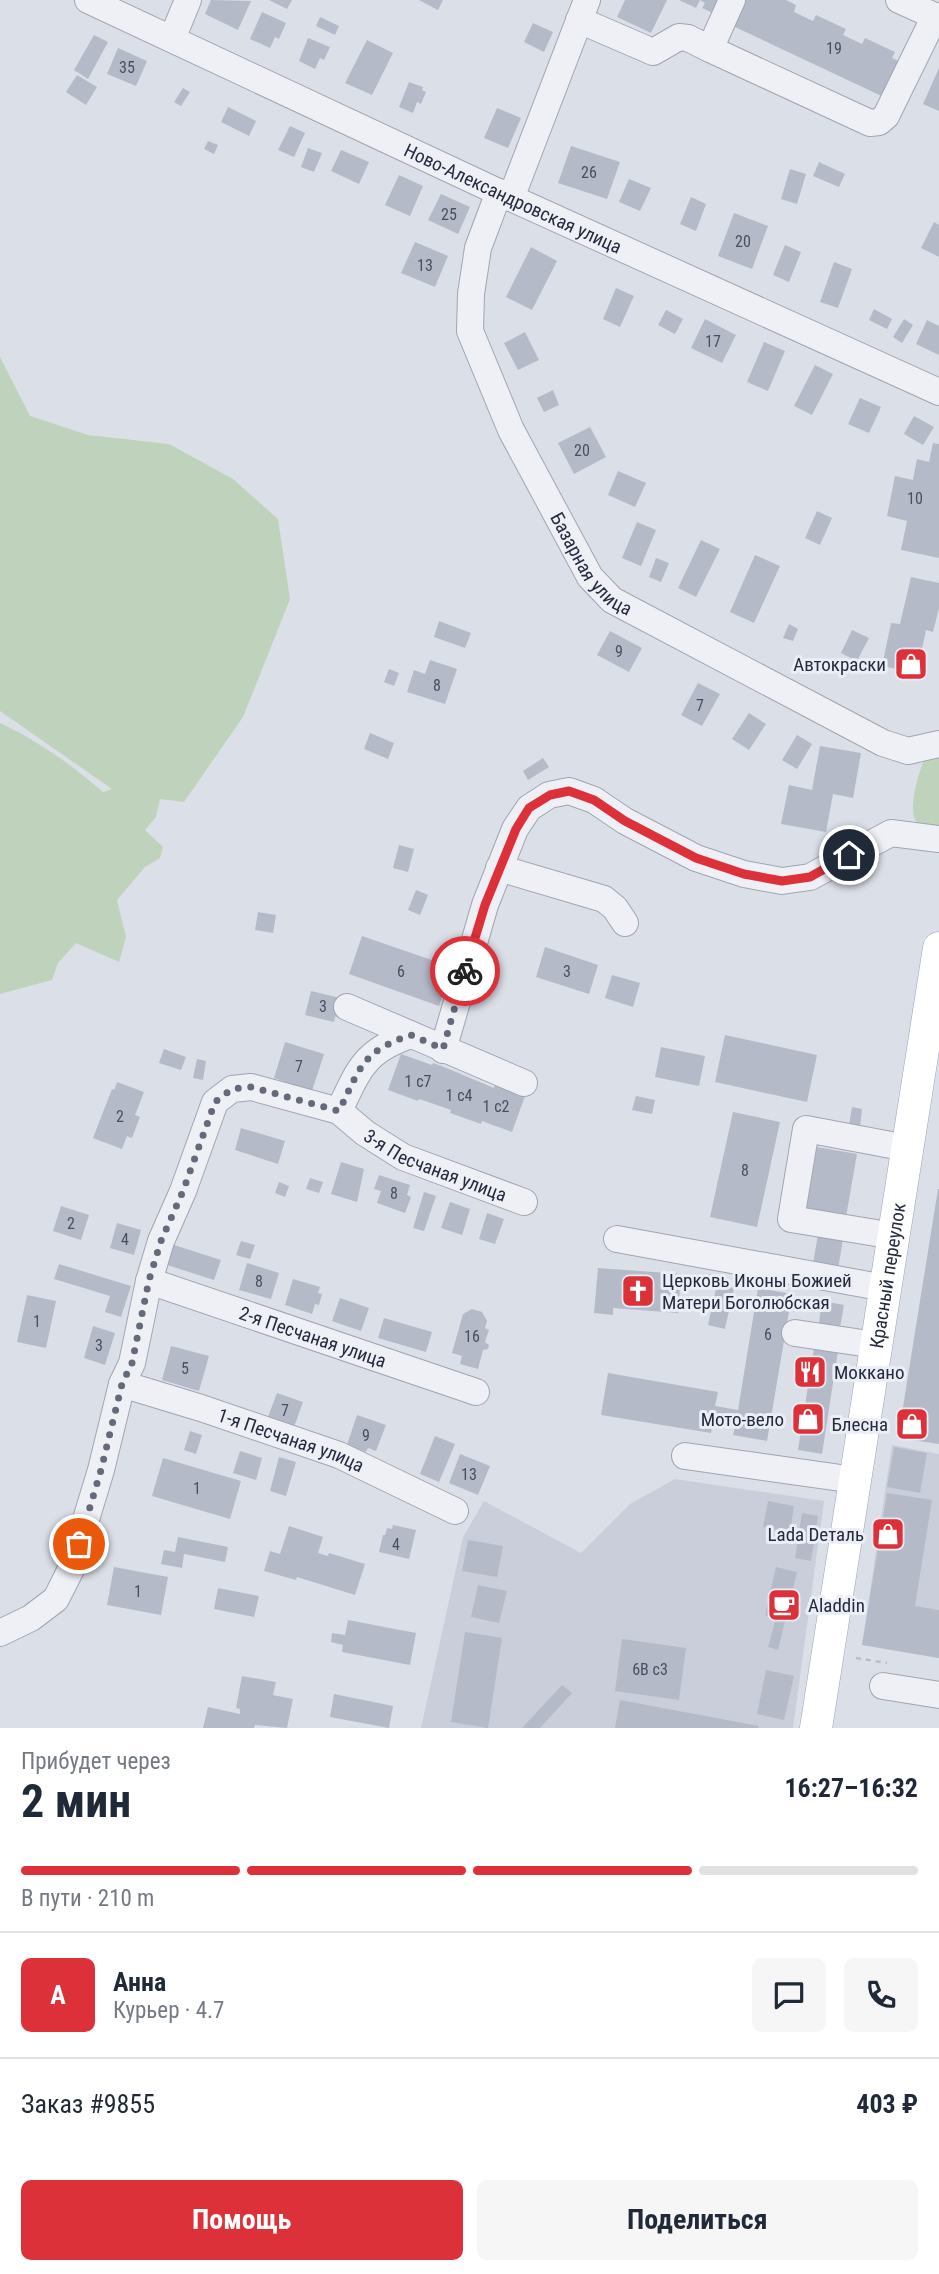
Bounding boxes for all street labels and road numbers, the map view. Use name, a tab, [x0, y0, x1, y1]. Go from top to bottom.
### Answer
street label: Ново-Александровская улица	[400, 139, 625, 259]
street label: Базарная улица	[545, 509, 636, 621]
street label: 3-я Песчаная улица	[359, 1124, 510, 1207]
street label: Красный переулок	[865, 1201, 911, 1350]
street label: 2-я Песчаная улица	[236, 1301, 389, 1373]
street label: 1-я Песчаная улица	[215, 1404, 368, 1477]

